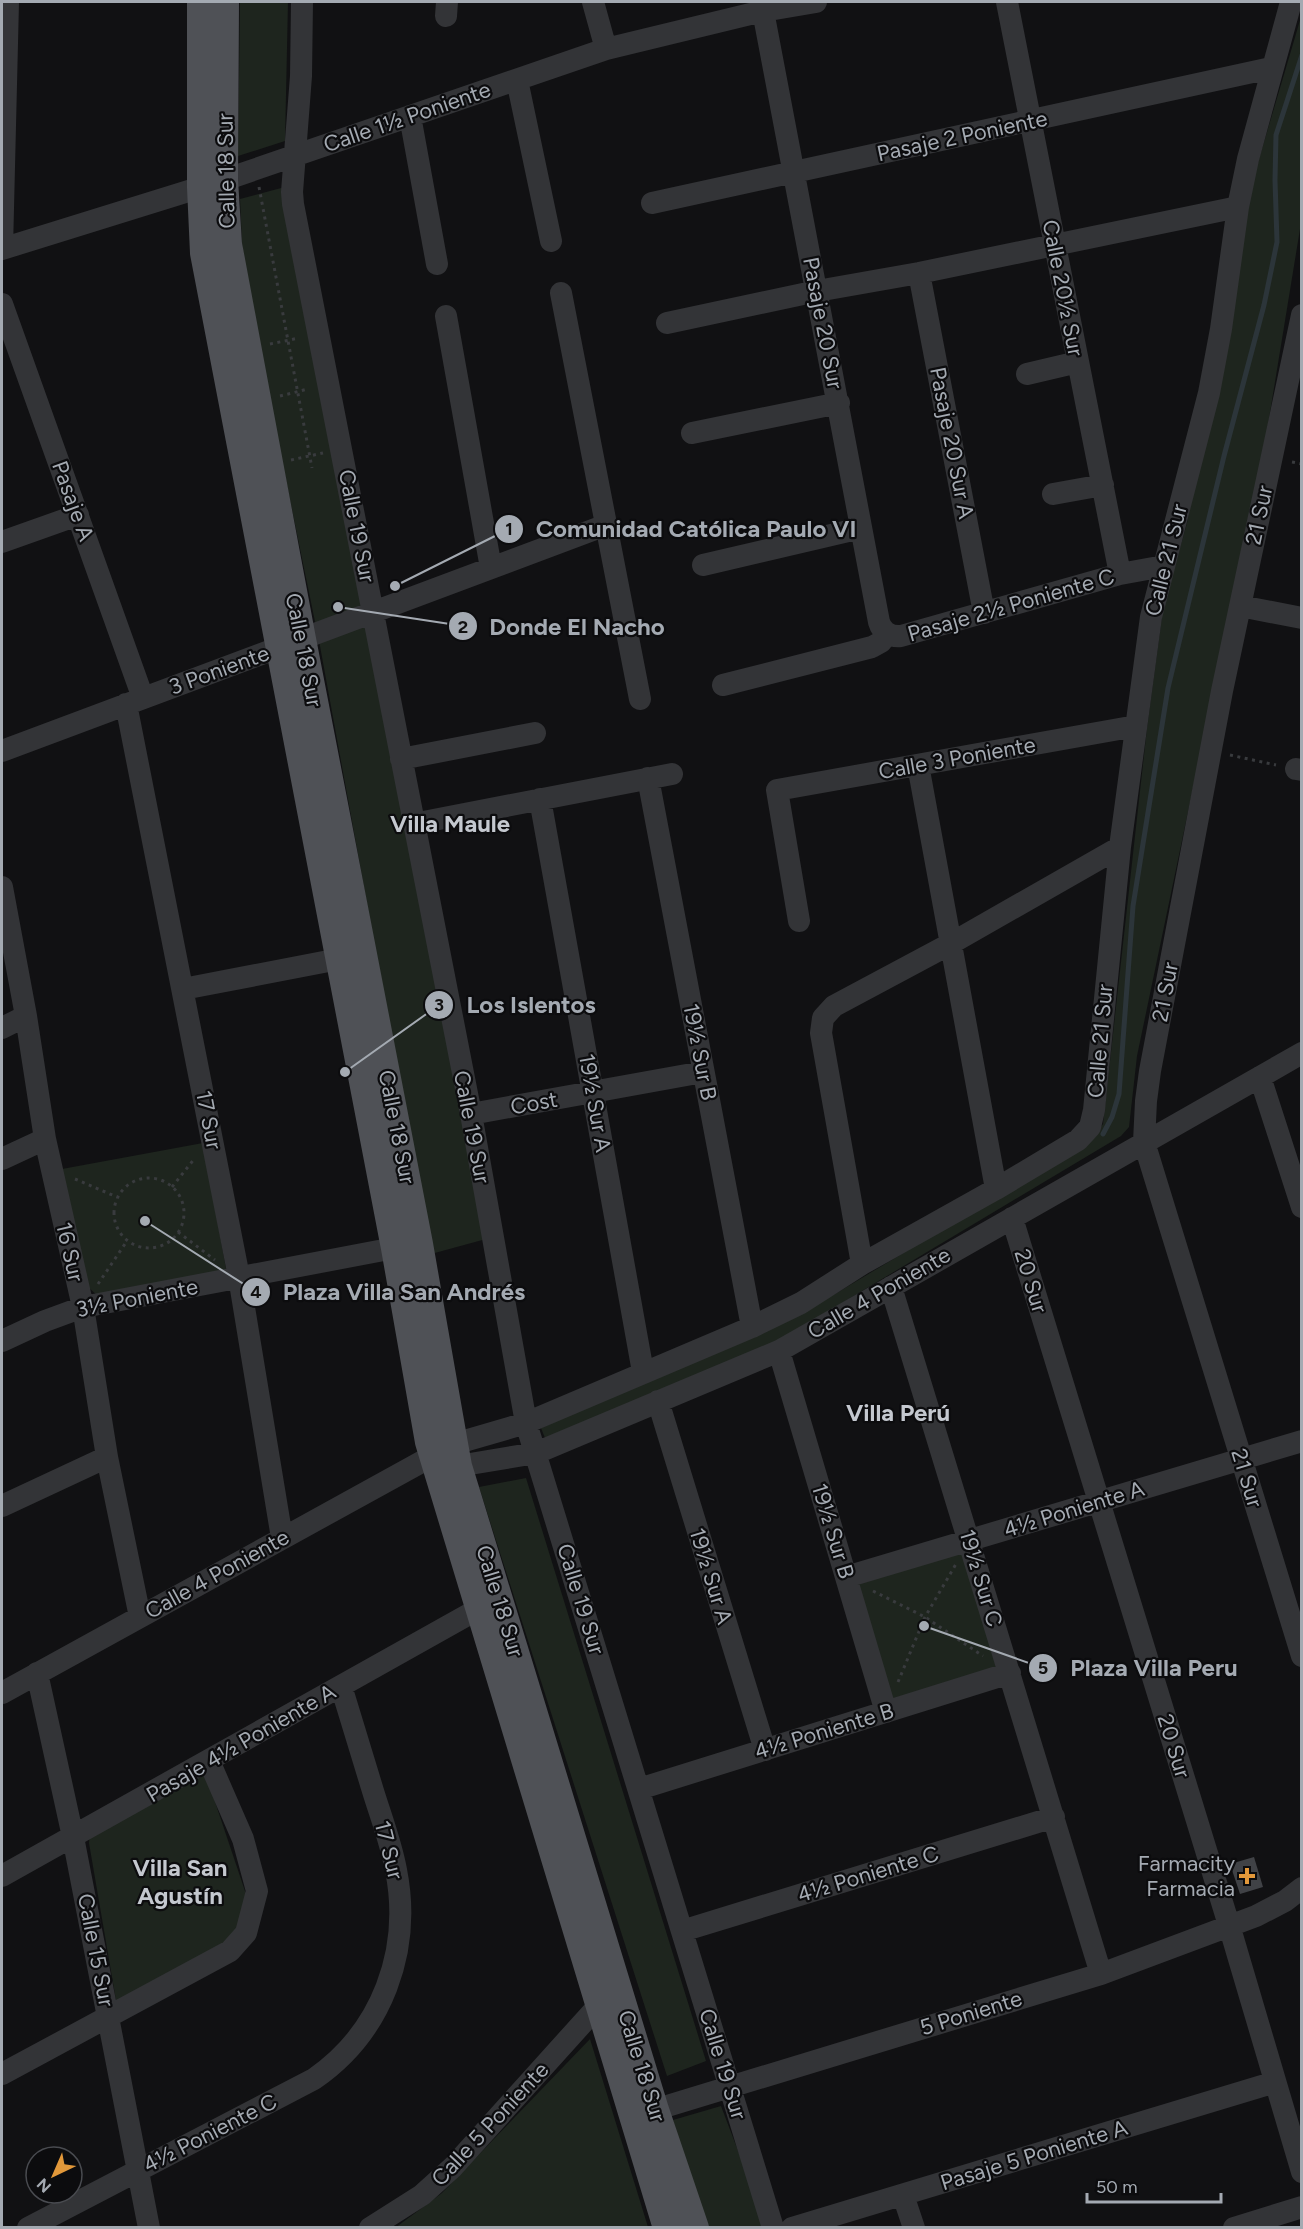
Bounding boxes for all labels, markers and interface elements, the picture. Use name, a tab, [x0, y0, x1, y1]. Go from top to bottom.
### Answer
street label: Calle 1½ Poniente	[320, 76, 494, 158]
street label: Pasaje 2 Poniente	[874, 105, 1050, 167]
street label: Calle 18 Sur	[211, 112, 241, 229]
street label: Calle 20½ Sur	[1037, 218, 1090, 359]
street label: Pasaje 20 Sur	[797, 255, 849, 392]
street label: Pasaje 20 Sur A	[924, 365, 980, 521]
street label: Pasaje A	[46, 457, 100, 545]
street label: Calle 19 Sur	[333, 467, 381, 585]
street label: 21 Sur	[1240, 482, 1279, 547]
street label: Calle 21 Sur	[1139, 501, 1193, 619]
callout: Comunidad Católica Paulo VI	[494, 508, 868, 550]
text: Comunidad Católica Paulo VI	[536, 514, 856, 543]
text: 1	[505, 518, 513, 540]
street label: Pasaje 2½ Poniente C	[905, 563, 1118, 647]
street label: Calle 18 Sur	[280, 591, 328, 710]
callout: Donde El Nacho	[448, 605, 677, 647]
text: Donde El Nacho	[489, 612, 665, 641]
text: 2	[458, 616, 468, 638]
street label: 3 Poniente	[165, 639, 273, 701]
street label: Calle 3 Poniente	[876, 731, 1038, 785]
district label: Villa Maule	[390, 809, 510, 838]
street label: 21 Sur	[1146, 959, 1184, 1024]
street label: Calle 21 Sur	[1082, 982, 1118, 1099]
callout: Los Islentos	[424, 984, 607, 1026]
text: Los Islentos	[466, 990, 596, 1019]
text: 3	[434, 994, 444, 1016]
street label: 19½ Sur B	[677, 1001, 723, 1103]
street label: 19½ Sur A	[573, 1052, 617, 1154]
street label: Calle 18 Sur	[373, 1068, 421, 1187]
street label: Calle 19 Sur	[448, 1068, 496, 1186]
street label: Cost	[508, 1086, 560, 1120]
street label: 17 Sur	[190, 1088, 228, 1152]
street label: 16 Sur	[50, 1220, 90, 1285]
street label: Calle 4 Poniente	[803, 1241, 955, 1345]
street label: 20 Sur	[1009, 1246, 1054, 1317]
callout: Plaza Villa San Andrés	[241, 1271, 538, 1313]
street label: 3½ Poniente	[74, 1273, 200, 1323]
text: Plaza Villa San Andrés	[283, 1277, 525, 1306]
text: 4	[250, 1281, 262, 1303]
district label: Villa Perú	[846, 1398, 950, 1427]
street label: 21 Sur	[1225, 1445, 1269, 1511]
street label: 4½ Poniente A	[1000, 1475, 1148, 1543]
street label: 19½ Sur B	[806, 1480, 860, 1582]
street label: Calle 4 Poniente	[140, 1523, 294, 1625]
street label: 19½ Sur A	[684, 1524, 738, 1628]
street label: 19½ Sur C	[953, 1526, 1009, 1630]
street label: Calle 19 Sur	[551, 1540, 611, 1658]
street label: Calle 18 Sur	[470, 1542, 530, 1661]
callout: Plaza Villa Peru	[1028, 1647, 1249, 1689]
text: Plaza Villa Peru	[1070, 1653, 1238, 1682]
text: 5	[1038, 1657, 1048, 1679]
street label: Pasaje 4½ Poniente A	[142, 1678, 341, 1808]
street label: 4½ Poniente B	[751, 1697, 897, 1765]
street label: 20 Sur	[1152, 1711, 1197, 1782]
street label: 17 Sur	[369, 1818, 409, 1883]
street label: 4½ Poniente C	[794, 1840, 942, 1908]
place label: Farmacity Farmacia	[1138, 1850, 1235, 1902]
district label: Villa San Agustín	[133, 1853, 227, 1910]
marker: Farmacity Farmacia	[1240, 1869, 1254, 1883]
street label: Calle 15 Sur	[72, 1891, 120, 2009]
street label: 5 Poniente	[917, 1985, 1025, 2041]
street label: Calle 19 Sur	[693, 2005, 753, 2123]
street label: Calle 18 Sur	[612, 2007, 672, 2126]
street label: Calle 5 Poniente	[426, 2056, 554, 2192]
street label: 4½ Poniente C	[139, 2088, 282, 2178]
street label: Pasaje 5 Poniente A	[937, 2114, 1131, 2196]
north arrow	[24, 2145, 84, 2205]
scale bar	[1087, 2166, 1220, 2204]
text: N	[33, 2174, 55, 2197]
text: 50 m	[1096, 2176, 1138, 2198]

